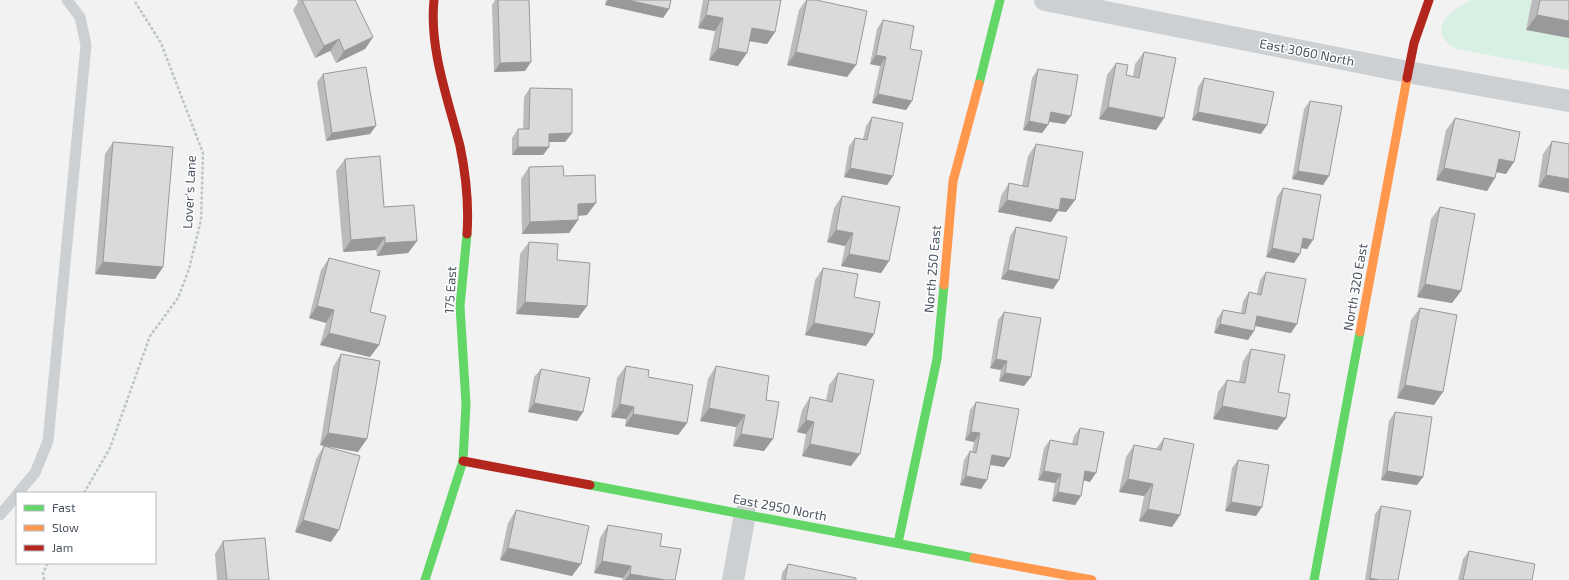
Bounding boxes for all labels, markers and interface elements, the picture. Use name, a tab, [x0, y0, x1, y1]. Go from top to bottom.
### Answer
street label: East 3060 North	[1258, 35, 1356, 69]
street label: Lover's Lane	[179, 155, 199, 229]
street label: North 250 East	[920, 224, 944, 314]
street label: North 320 East	[1339, 242, 1371, 332]
street label: 175 East	[441, 266, 459, 314]
street label: East 2950 North	[732, 490, 828, 524]
legend	[16, 492, 156, 564]
text: Fast	[52, 500, 76, 514]
text: Slow	[52, 520, 79, 534]
text: Jam	[52, 540, 73, 554]

